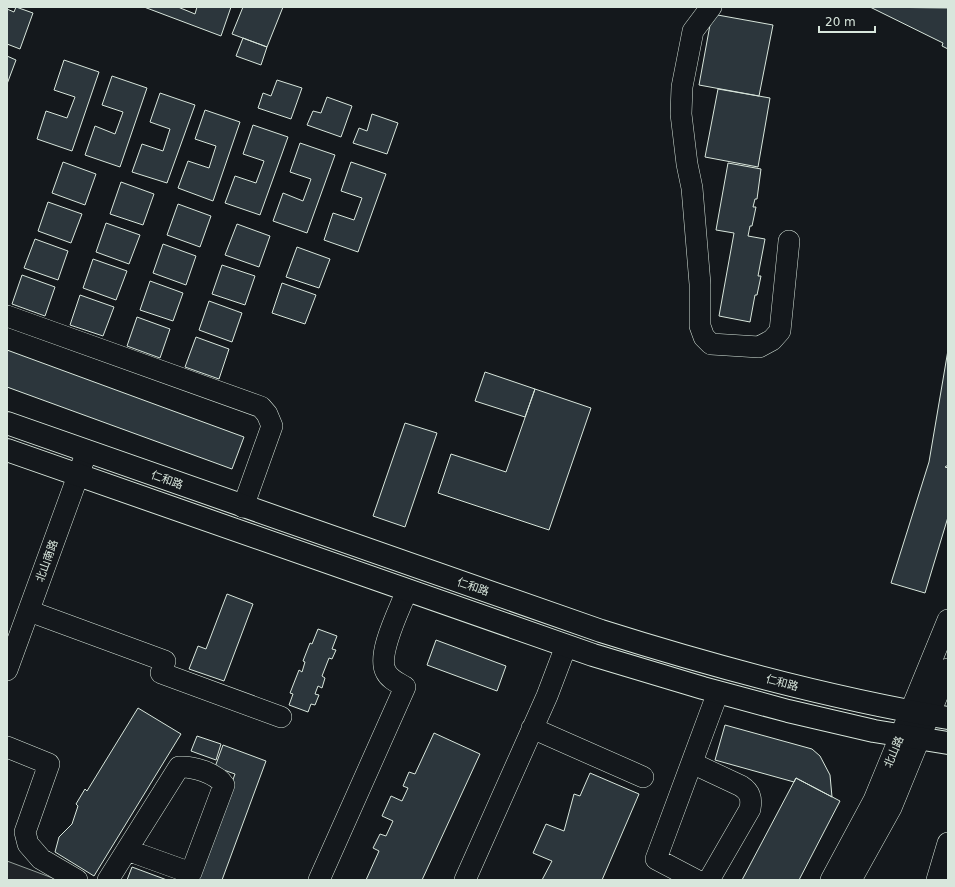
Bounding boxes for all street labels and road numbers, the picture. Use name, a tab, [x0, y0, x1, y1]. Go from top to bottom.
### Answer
street label: 仁和路	[149, 468, 185, 492]
street label: 北山南路	[33, 538, 61, 584]
street label: 仁和路	[455, 575, 491, 599]
street label: 仁和路	[764, 672, 800, 694]
street label: 北山路	[882, 734, 906, 770]

